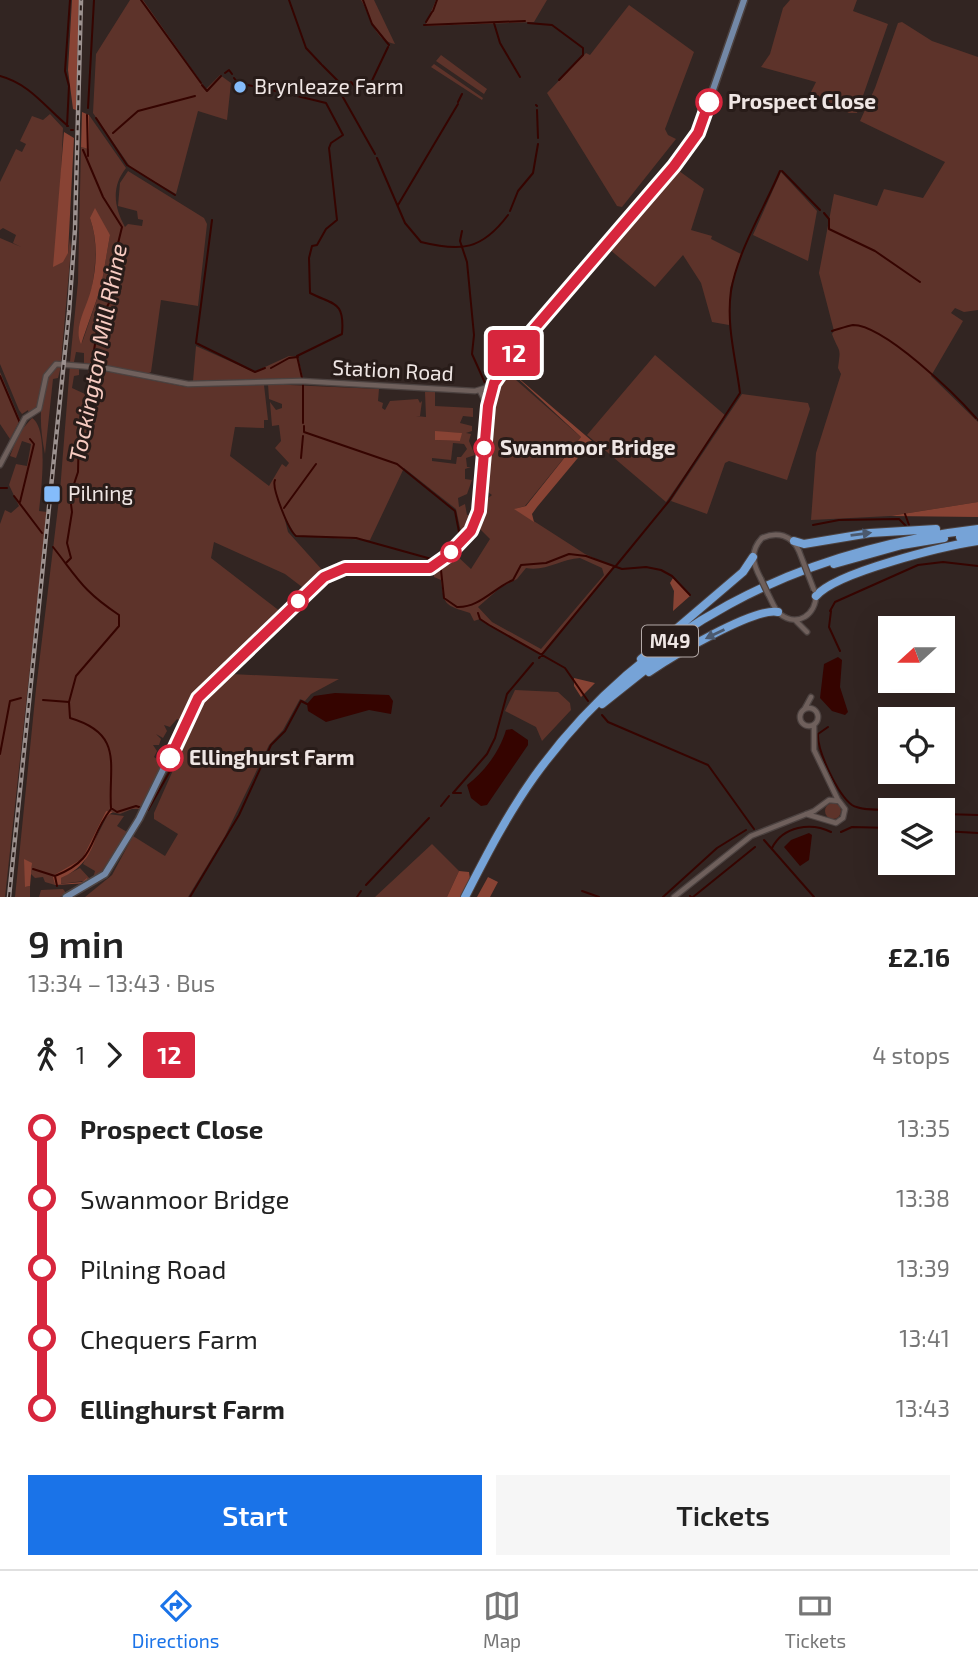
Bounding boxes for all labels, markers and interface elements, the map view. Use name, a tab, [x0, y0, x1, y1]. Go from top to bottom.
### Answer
place label: Brynleaze Farm	[254, 73, 404, 98]
marker: Brynleaze Farm	[232, 79, 248, 95]
place label: Prospect Close	[728, 88, 876, 113]
marker: Prospect Close	[696, 89, 722, 115]
water label: Tockington Mill Rhine	[62, 241, 132, 464]
line badge: 12	[482, 330, 546, 376]
text: 12	[502, 338, 526, 367]
street label: Station Road	[332, 354, 454, 385]
place label: Swanmoor Bridge	[500, 434, 676, 459]
marker: Swanmoor Bridge	[474, 438, 494, 458]
place label: Pilning	[68, 480, 133, 505]
marker: Pilning	[42, 484, 62, 504]
one-way arrow	[850, 529, 872, 540]
unlabelled marker	[441, 542, 461, 562]
unlabelled marker	[288, 591, 308, 611]
north arrow	[878, 616, 956, 693]
map controls	[878, 616, 955, 875]
road number: M49	[642, 626, 698, 656]
one-way arrow	[705, 629, 725, 640]
button: locate	[878, 707, 955, 784]
place label: Ellinghurst Farm	[189, 744, 355, 769]
marker: Ellinghurst Farm	[157, 745, 183, 771]
button: layers	[878, 798, 955, 875]
text: 9 min	[28, 920, 124, 966]
text: £2.16	[888, 941, 950, 972]
text: 13:34 – 13:43 · Bus	[28, 969, 215, 997]
icon: walk	[28, 1036, 66, 1074]
icon: forward	[95, 1036, 133, 1074]
text: 12	[157, 1040, 181, 1069]
text: 1	[76, 1041, 85, 1069]
text: 4 stops	[872, 1041, 950, 1069]
text: Prospect Close	[80, 1113, 264, 1144]
text: 13:35	[898, 1114, 950, 1142]
text: Swanmoor Bridge	[80, 1183, 289, 1214]
text: 13:38	[896, 1184, 950, 1212]
text: Pilning Road	[80, 1253, 226, 1284]
text: 13:39	[897, 1254, 950, 1282]
text: Chequers Farm	[80, 1323, 258, 1354]
text: 13:41	[899, 1324, 950, 1352]
text: Ellinghurst Farm	[80, 1393, 285, 1424]
text: 13:43	[896, 1394, 950, 1422]
button: Start	[28, 1475, 482, 1555]
button: Tickets	[496, 1475, 950, 1555]
tab: Directions	[132, 1587, 219, 1652]
tab: Map	[483, 1587, 521, 1652]
tab: Tickets	[785, 1587, 846, 1652]

